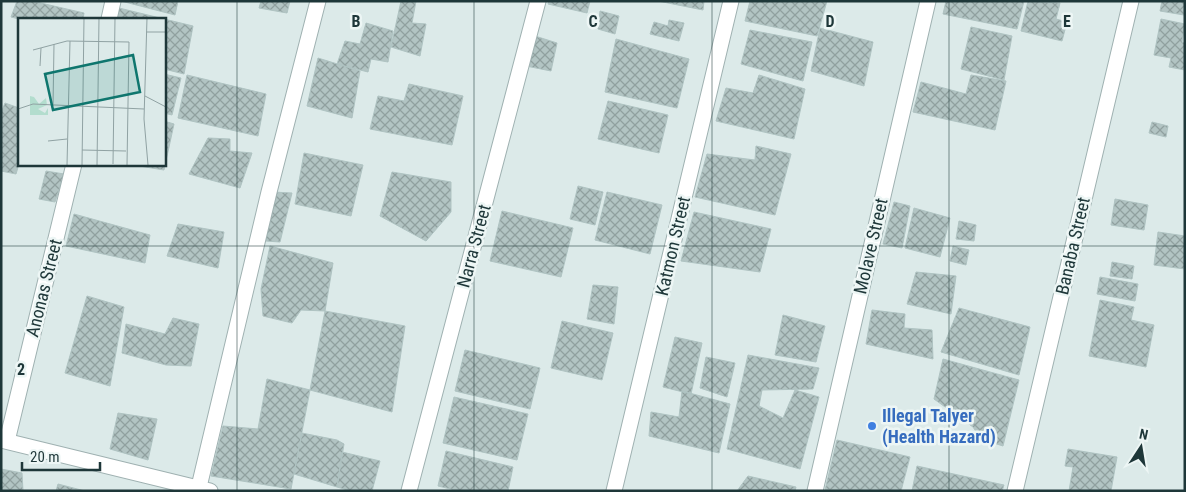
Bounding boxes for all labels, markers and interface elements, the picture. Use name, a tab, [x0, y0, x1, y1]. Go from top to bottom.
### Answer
text: B	[352, 12, 361, 31]
text: C	[588, 12, 598, 31]
text: D	[825, 12, 835, 31]
text: E	[1063, 12, 1071, 31]
inset map	[18, 18, 165, 165]
street label: Katmon Street	[651, 194, 694, 298]
street label: Banaba Street	[1051, 195, 1094, 297]
street label: Molave Street	[849, 196, 892, 296]
street label: Narra Street	[452, 202, 495, 290]
street label: Anonas Street	[21, 237, 66, 339]
text: 2	[17, 360, 25, 379]
place label: Illegal Talyer (Health Hazard)	[882, 405, 996, 448]
marker: Illegal Talyer (Health Hazard)	[866, 420, 878, 432]
north arrow	[1116, 422, 1166, 472]
text: N	[1138, 426, 1150, 443]
scale bar	[22, 440, 100, 472]
text: 20 m	[30, 448, 60, 466]

